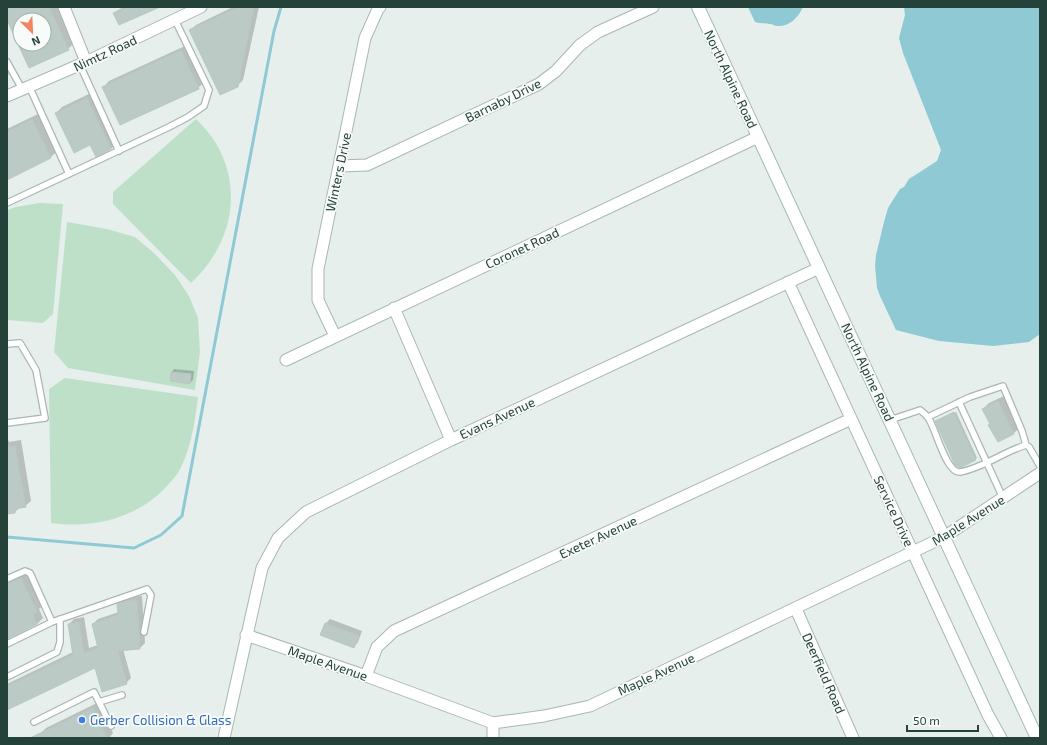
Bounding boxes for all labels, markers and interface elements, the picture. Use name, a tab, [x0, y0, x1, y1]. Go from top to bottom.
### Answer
north arrow	[12, 12, 52, 52]
street label: North Alpine Road	[701, 27, 761, 131]
street label: Nimtz Road	[71, 31, 139, 75]
text: N	[30, 34, 43, 49]
street label: Barnaby Drive	[462, 75, 544, 125]
street label: Winters Drive	[322, 131, 354, 213]
street label: Coronet Road	[483, 224, 561, 272]
street label: North Alpine Road	[838, 320, 898, 424]
street label: Evans Avenue	[457, 394, 537, 442]
street label: Service Drive	[871, 473, 917, 549]
street label: Maple Avenue	[929, 491, 1007, 549]
street label: Exeter Avenue	[557, 512, 639, 562]
street label: Deerfield Road	[799, 630, 849, 716]
street label: Maple Avenue	[286, 642, 370, 684]
street label: Maple Avenue	[615, 649, 697, 699]
scale bar	[907, 707, 978, 733]
place label: Gerber Collision & Glass	[90, 712, 231, 728]
text: 50 m	[913, 713, 940, 727]
marker: Gerber Collision & Glass	[77, 715, 87, 725]

